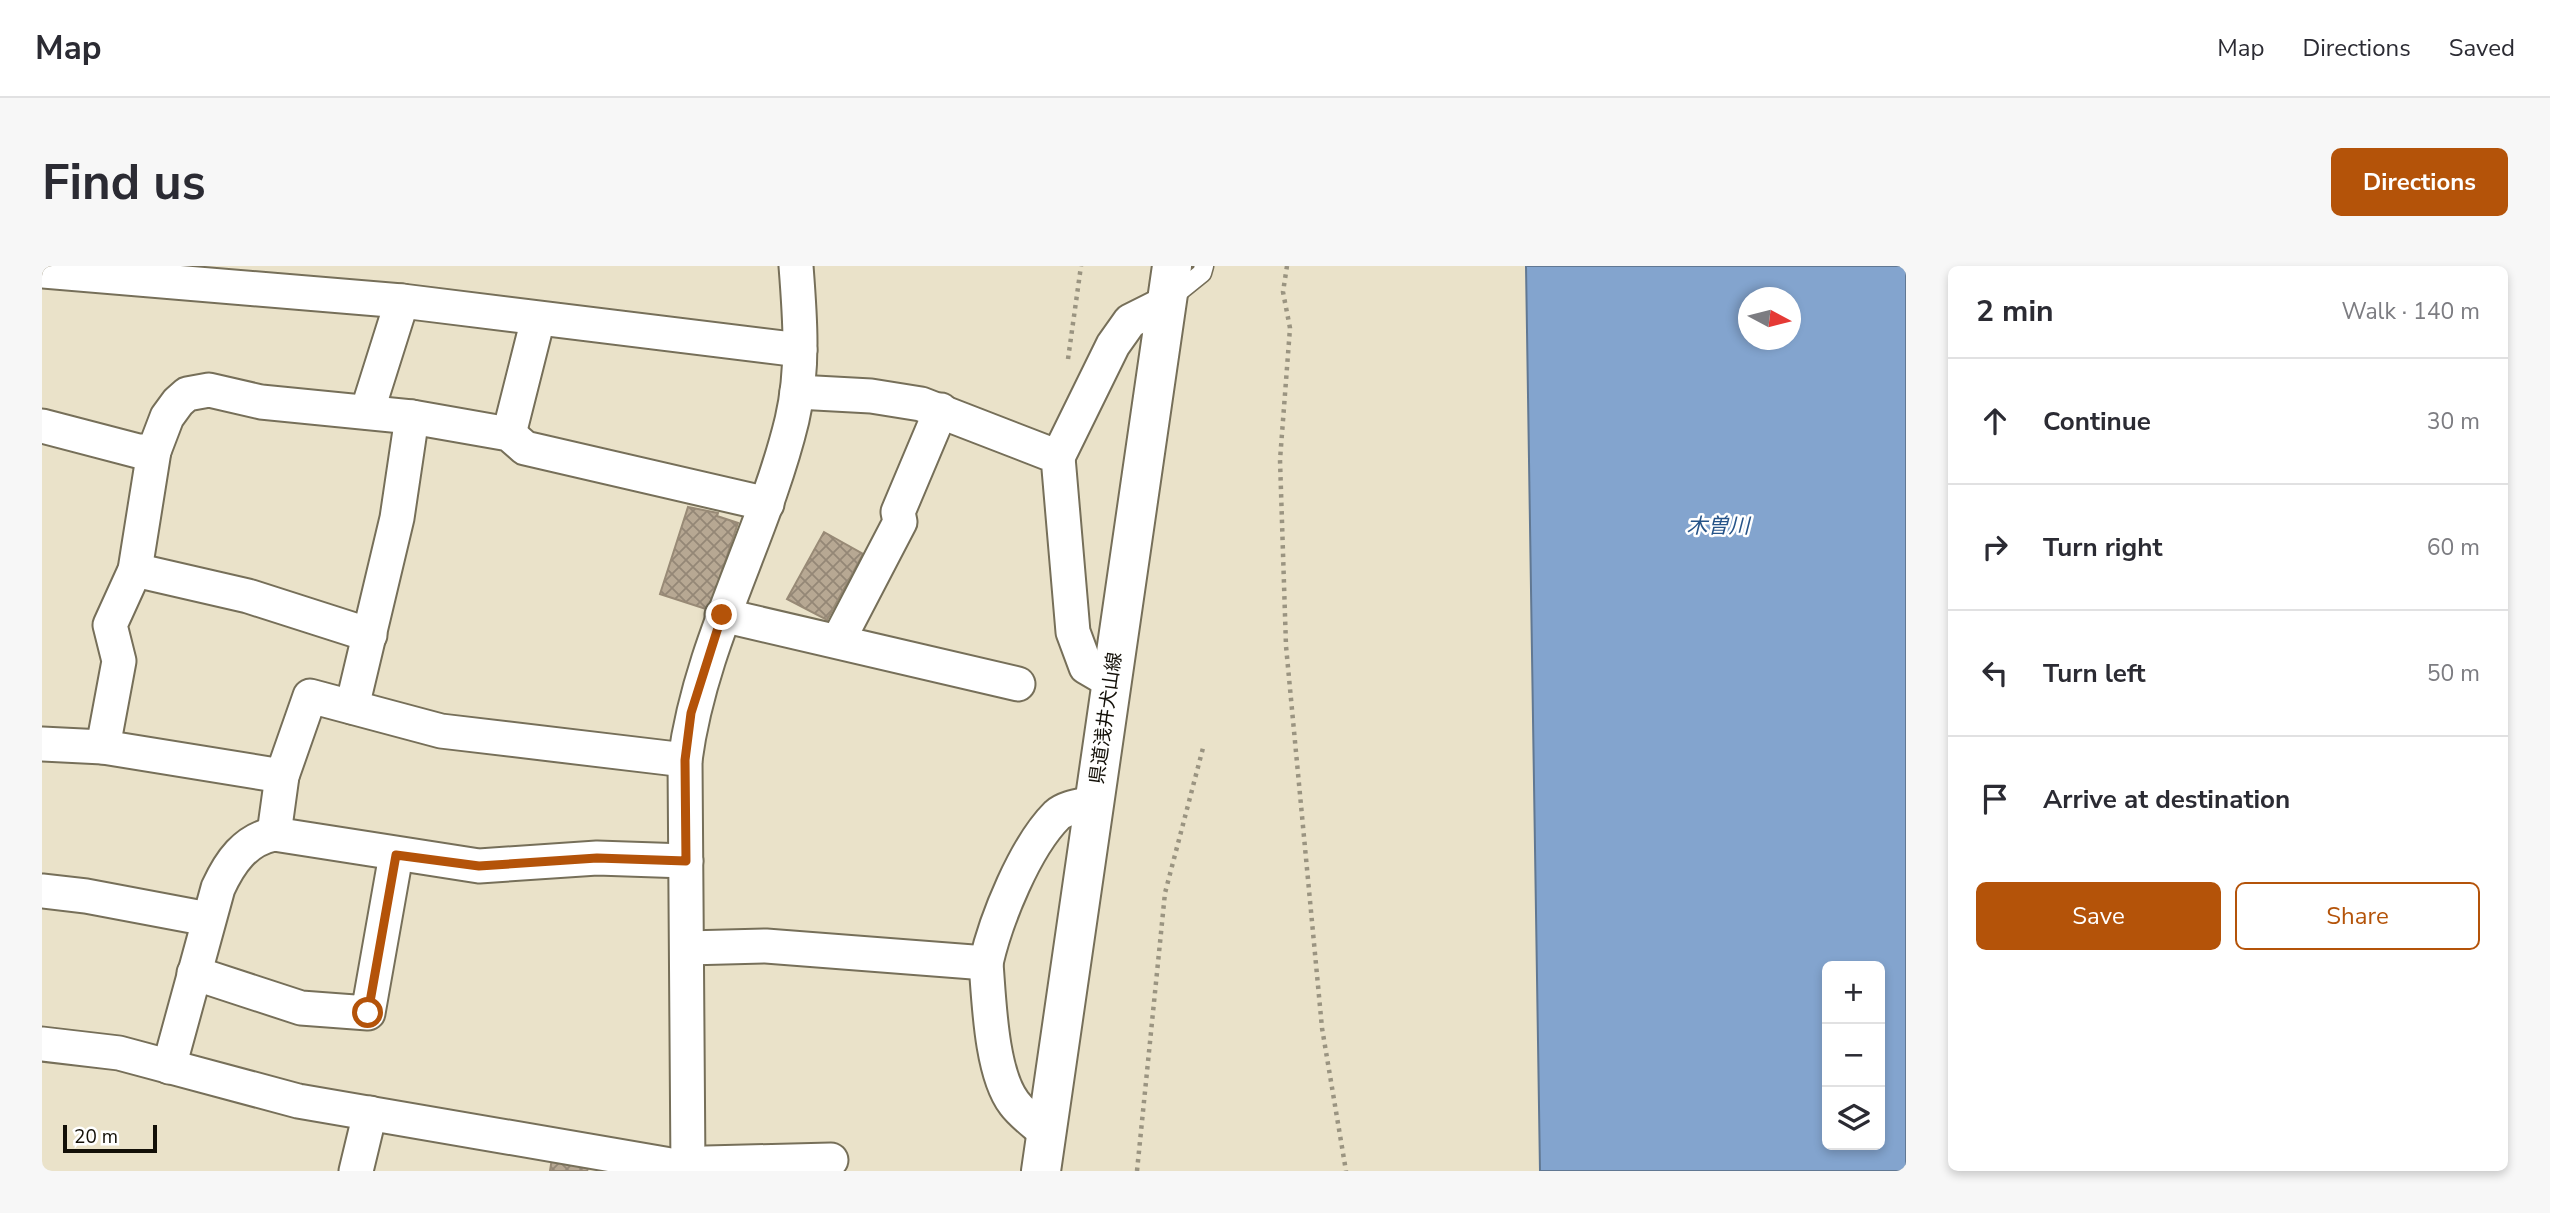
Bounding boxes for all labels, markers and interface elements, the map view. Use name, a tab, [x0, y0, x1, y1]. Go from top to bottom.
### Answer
text: Map	[35, 26, 102, 71]
text: Map	[2217, 32, 2264, 64]
text: Directions	[2302, 32, 2411, 64]
text: Saved	[2449, 32, 2515, 64]
button: Directions	[2331, 148, 2508, 216]
text: Find us	[42, 149, 206, 216]
north arrow	[1738, 287, 1801, 350]
text: 2 min	[1976, 291, 2054, 332]
text: Walk · 140 m	[2341, 296, 2480, 327]
icon: ahead	[1976, 402, 2014, 440]
text: Continue	[2043, 404, 2151, 439]
text: 30 m	[2427, 406, 2480, 437]
water label: 木曽川	[1687, 512, 1751, 540]
icon: right	[1976, 528, 2014, 566]
text: Turn right	[2043, 530, 2162, 565]
text: 60 m	[2427, 532, 2480, 563]
route end	[706, 599, 737, 630]
street label: 県道浅井犬山線	[1084, 650, 1128, 786]
icon: left	[1976, 654, 2014, 692]
text: Turn left	[2043, 656, 2146, 691]
text: 50 m	[2427, 658, 2480, 689]
icon: arrive	[1976, 780, 2014, 818]
text: Arrive at destination	[2043, 782, 2290, 817]
button: Save	[1976, 882, 2221, 950]
button: Share	[2235, 882, 2480, 950]
map controls	[1822, 961, 1885, 1150]
button: +	[1822, 961, 1885, 1024]
route start	[352, 997, 383, 1028]
button: −	[1822, 1024, 1885, 1087]
button: layers	[1822, 1087, 1885, 1150]
scale bar	[63, 1122, 158, 1154]
text: 20 m	[74, 1124, 118, 1150]

